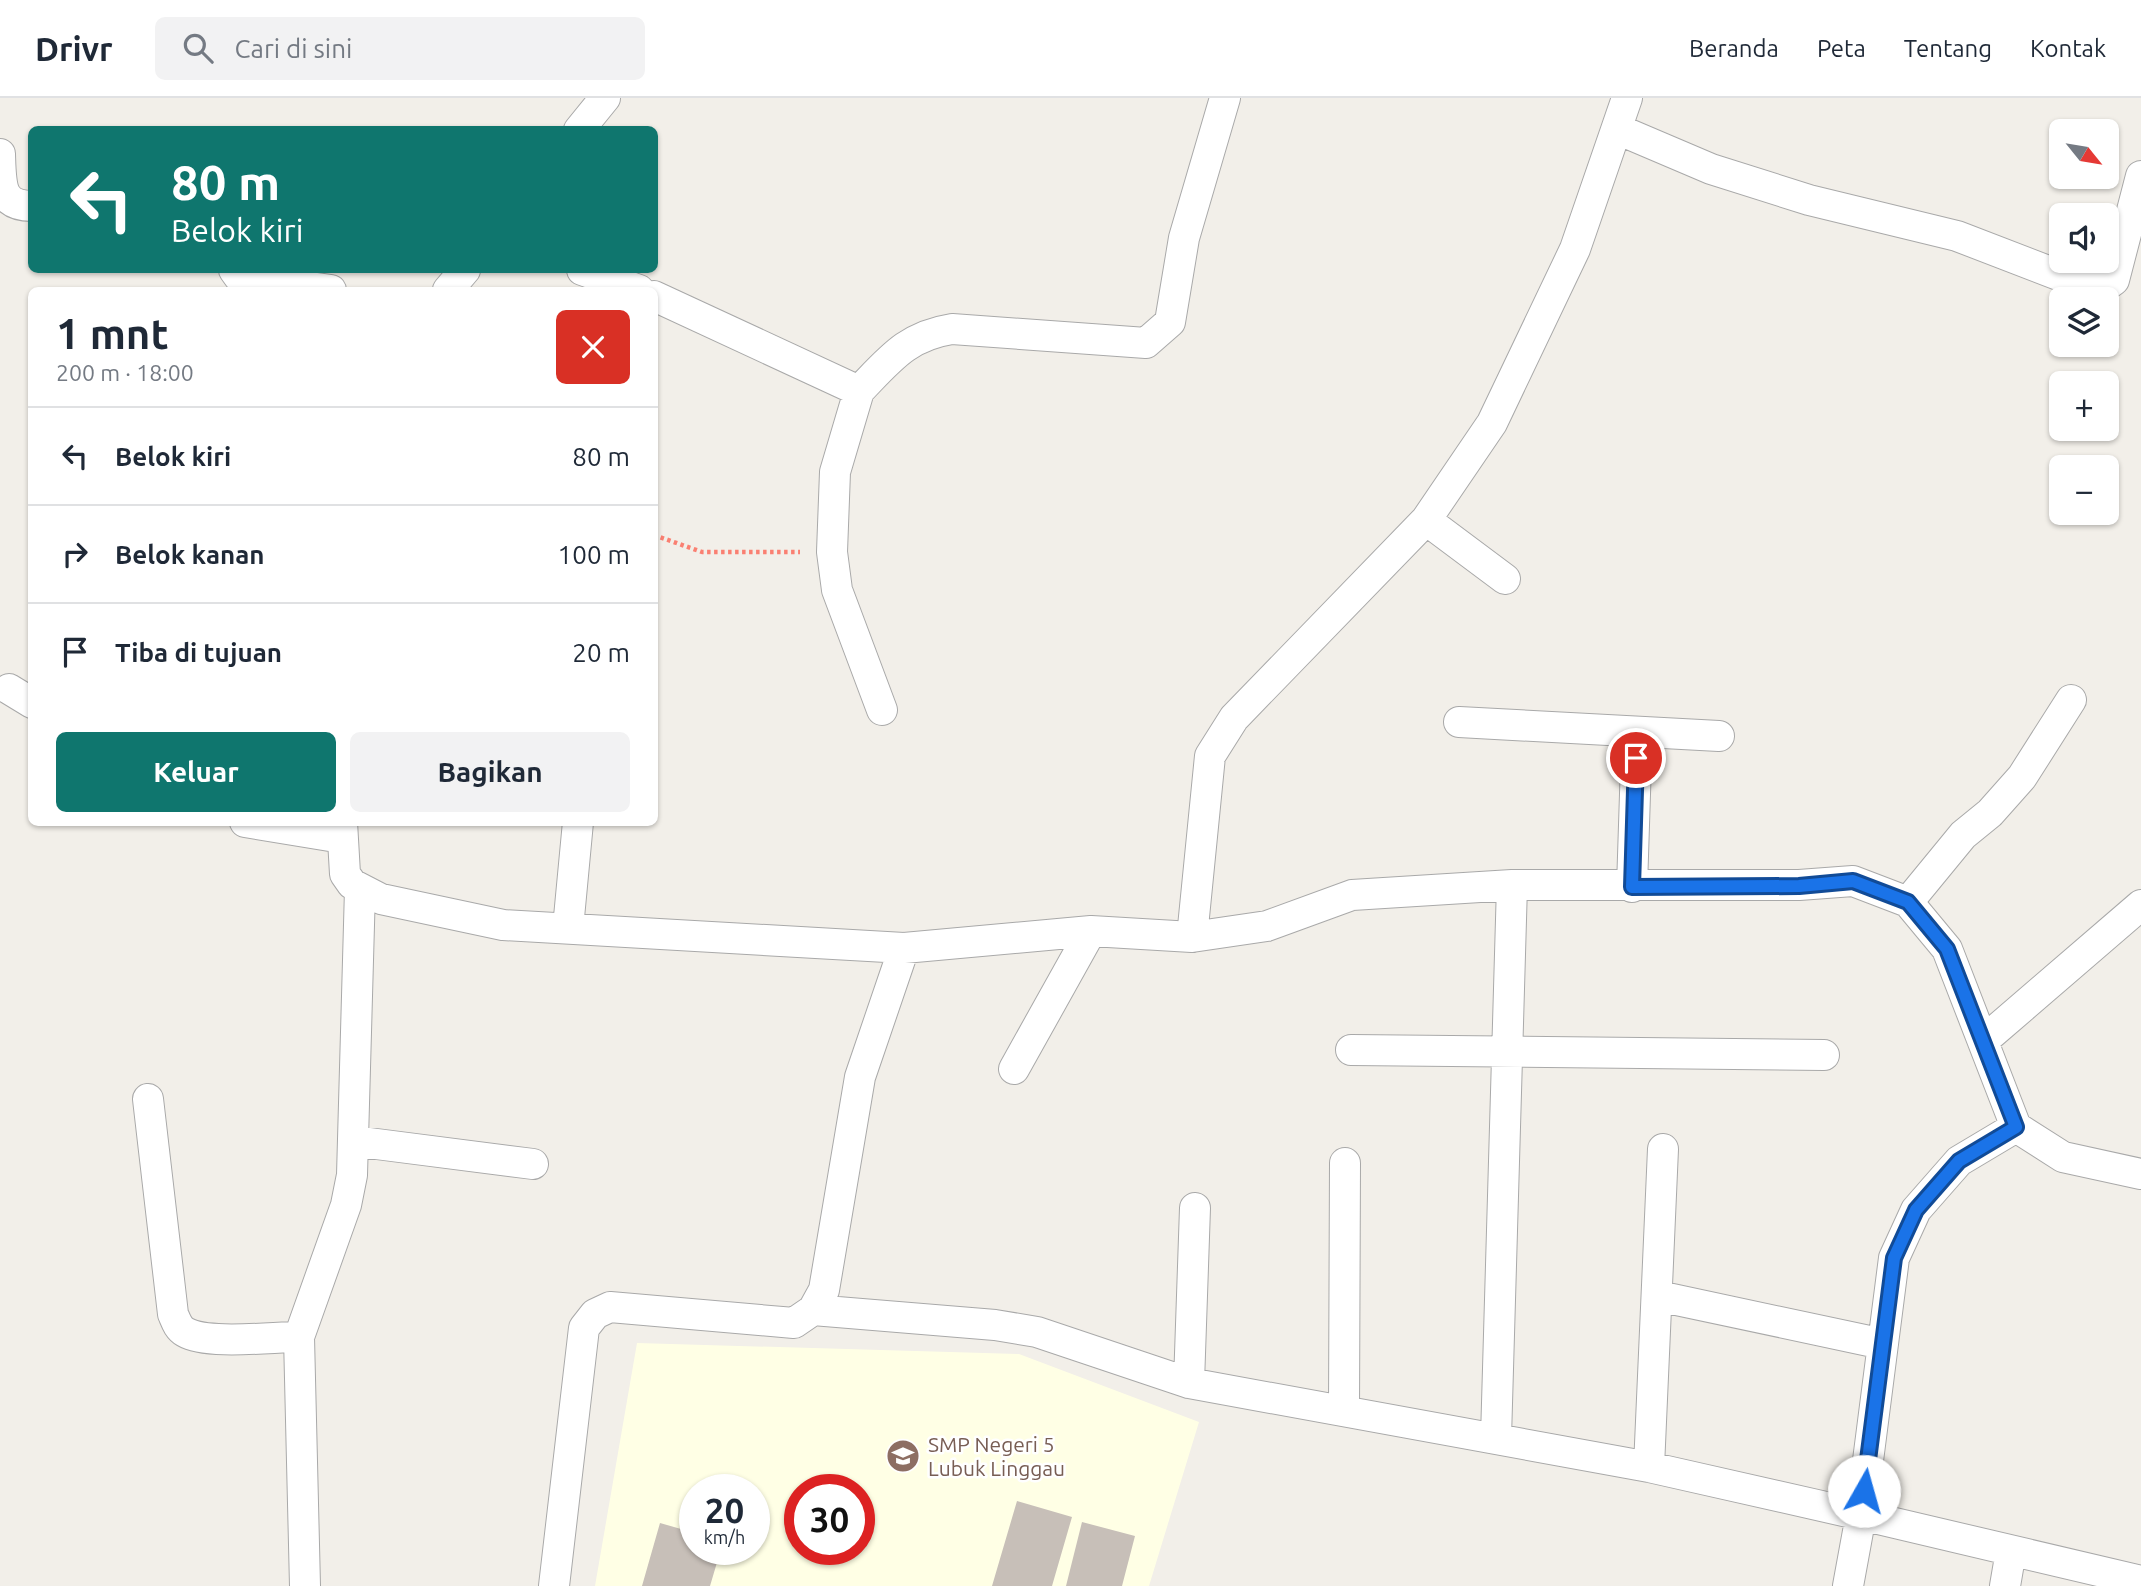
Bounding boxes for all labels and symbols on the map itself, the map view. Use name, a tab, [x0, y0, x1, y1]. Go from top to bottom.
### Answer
north arrow	[2049, 119, 2119, 189]
pin	[1606, 728, 1666, 788]
place label: SMP Negeri 5 Lubuk Linggau	[928, 1432, 1065, 1480]
school or university icon: SMP Negeri 5 Lubuk Linggau	[884, 1437, 922, 1475]
position arrow	[1827, 1454, 1901, 1528]
speed limit sign: 30	[784, 1474, 875, 1565]

